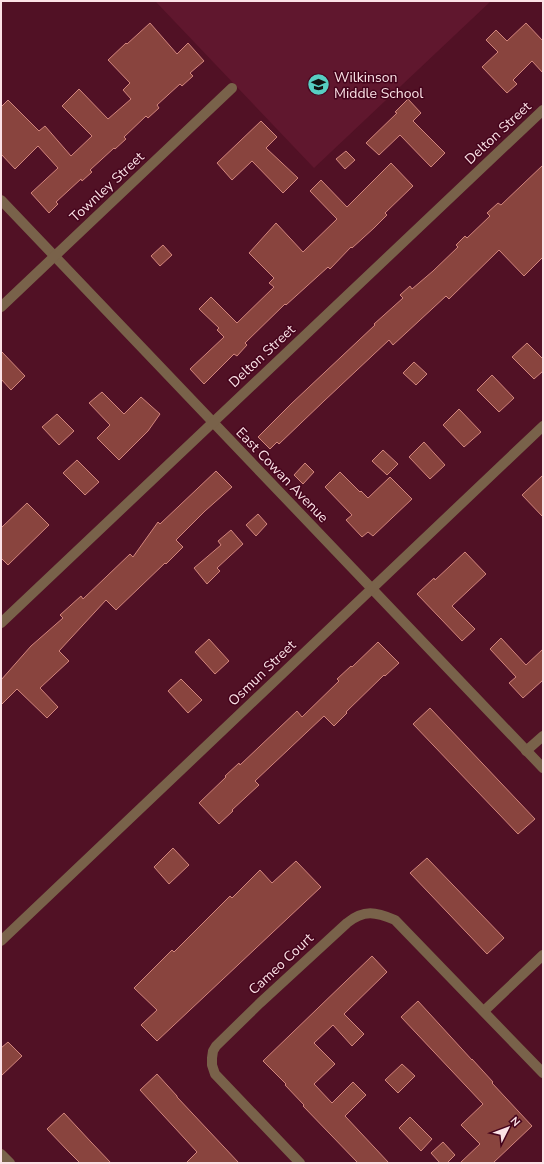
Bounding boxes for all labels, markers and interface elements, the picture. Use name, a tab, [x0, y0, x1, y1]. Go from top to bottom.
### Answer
place label: Wilkinson Middle School	[334, 68, 424, 103]
school or university icon: Wilkinson Middle School	[306, 72, 332, 98]
street label: Delton Street	[461, 97, 535, 169]
street label: Townley Street	[66, 148, 148, 226]
street label: Delton Street	[225, 320, 299, 392]
street label: East Cowan Avenue	[232, 423, 332, 527]
street label: Osmun Street	[224, 636, 300, 710]
street label: Cameo Court	[244, 929, 318, 999]
north arrow	[488, 1108, 528, 1148]
text: N	[507, 1114, 523, 1130]

